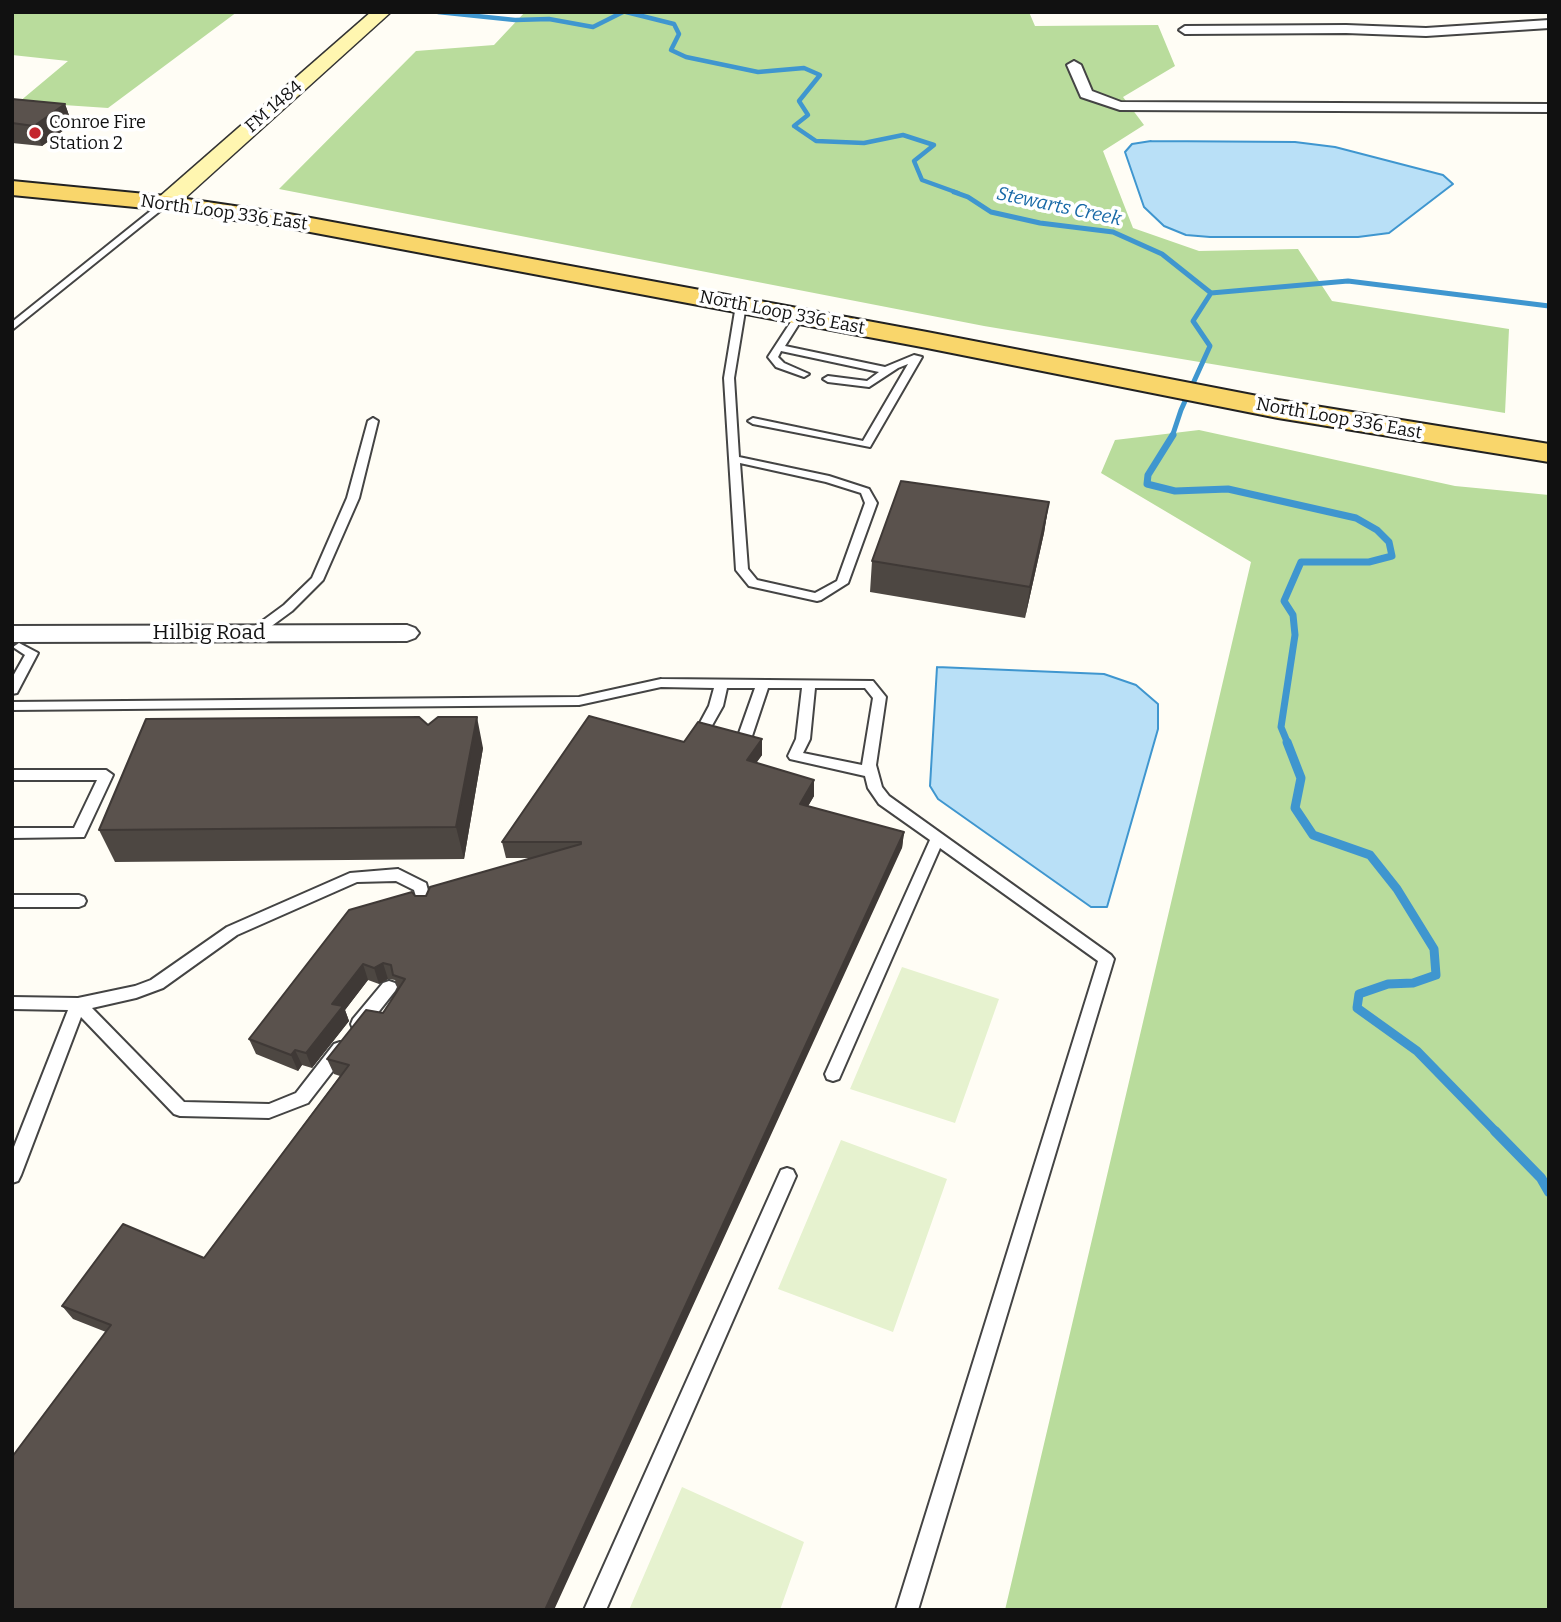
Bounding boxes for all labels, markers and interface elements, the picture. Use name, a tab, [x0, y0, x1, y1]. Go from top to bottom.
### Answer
street label: FM 1484	[241, 76, 307, 138]
place label: Conroe Fire Station 2	[49, 112, 146, 154]
marker: Conroe Fire Station 2	[27, 125, 43, 141]
water label: Stewarts Creek	[995, 183, 1123, 231]
street label: North Loop 336 East	[139, 191, 309, 235]
street label: North Loop 336 East	[697, 286, 867, 340]
street label: North Loop 336 East	[1254, 394, 1424, 444]
street label: Hilbig Road	[153, 620, 265, 646]

